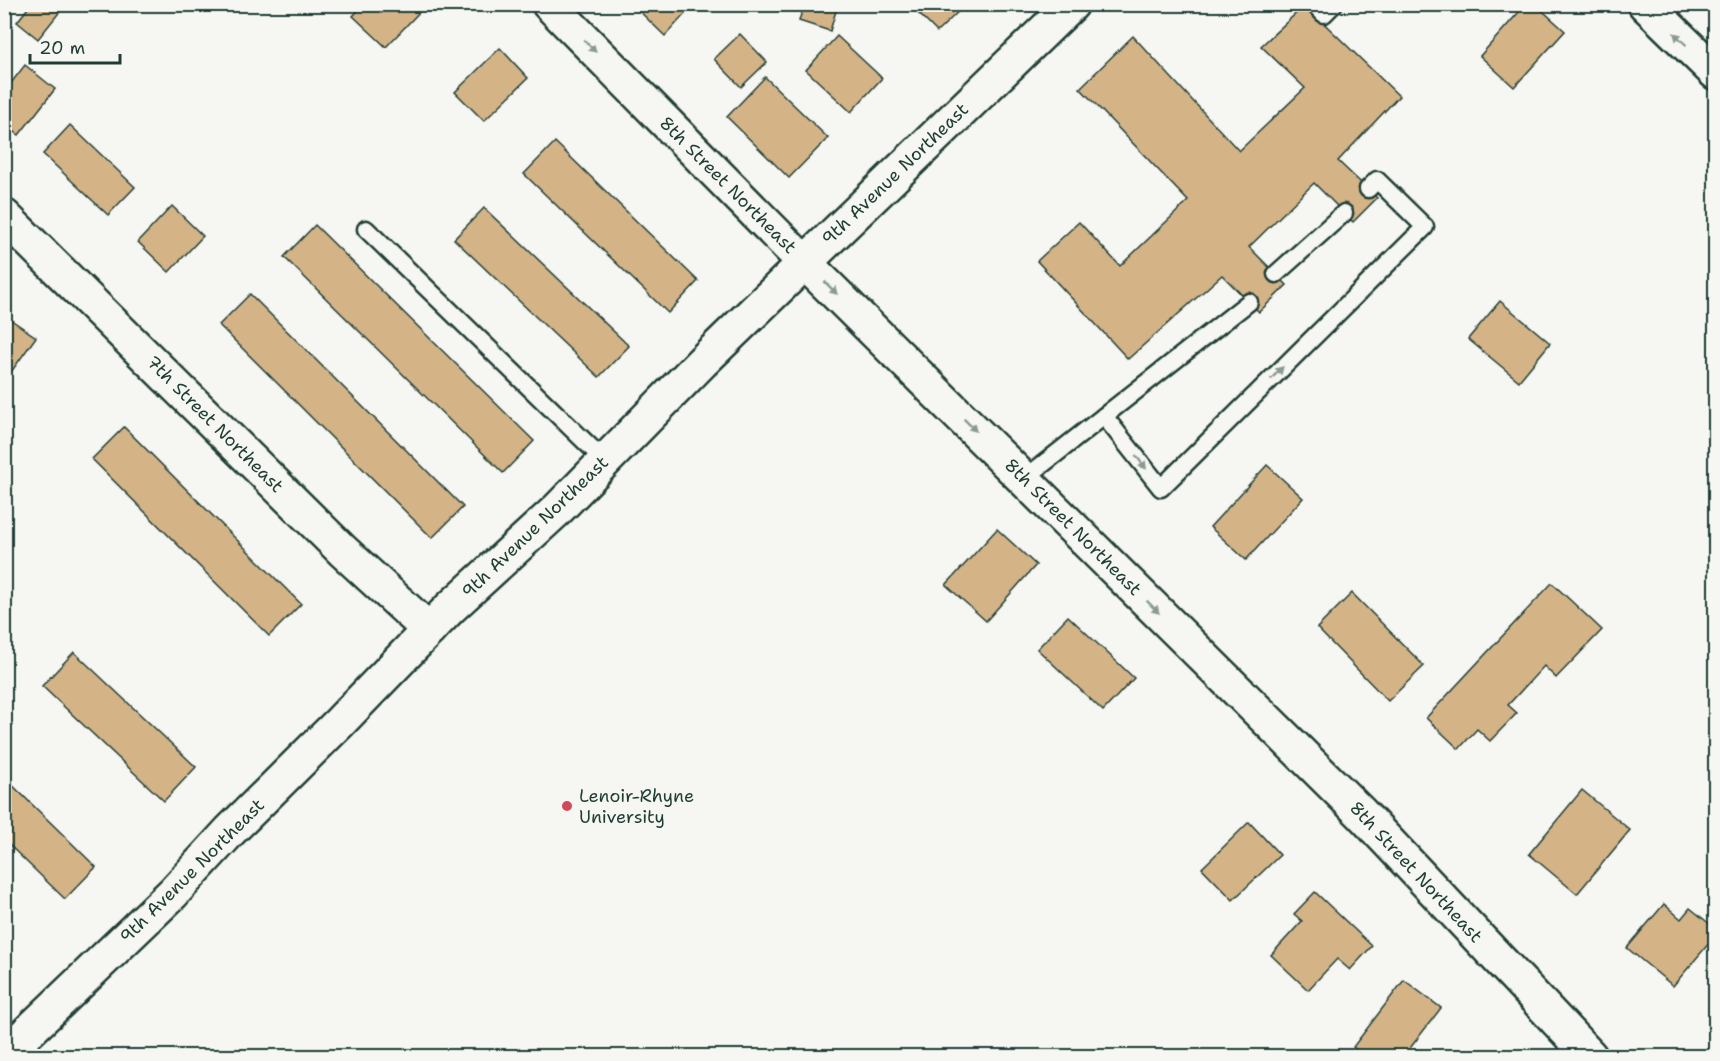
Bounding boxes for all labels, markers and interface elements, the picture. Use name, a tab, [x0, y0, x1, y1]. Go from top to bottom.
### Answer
scale bar	[30, 27, 120, 65]
one-way arrow	[1673, 32, 1688, 46]
text: 20 m	[39, 36, 85, 60]
one-way arrow	[582, 39, 597, 53]
street label: 9th Avenue Northeast	[816, 97, 974, 250]
street label: 8th Street Northeast	[654, 111, 802, 259]
one-way arrow	[824, 281, 838, 296]
street label: 7th Street Northeast	[141, 350, 289, 498]
one-way arrow	[1269, 367, 1283, 381]
one-way arrow	[962, 418, 976, 432]
street label: 9th Avenue Northeast	[456, 450, 614, 603]
street label: 8th Street Northeast	[999, 453, 1147, 601]
one-way arrow	[1134, 454, 1147, 470]
one-way arrow	[1146, 599, 1160, 613]
place label: Lenoir-Rhyne University	[579, 784, 694, 829]
street label: 9th Avenue Northeast	[114, 793, 270, 949]
street label: 8th Street Northeast	[1344, 796, 1488, 948]
marker: Lenoir-Rhyne University	[560, 799, 574, 813]

